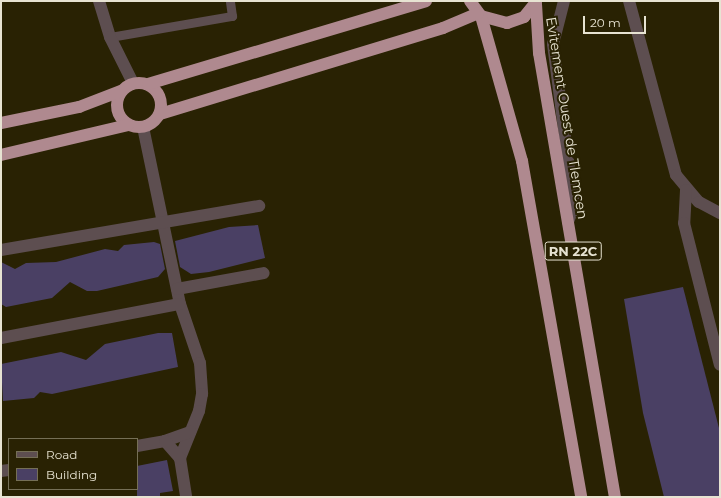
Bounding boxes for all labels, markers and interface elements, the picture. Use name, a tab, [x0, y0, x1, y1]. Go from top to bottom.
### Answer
scale bar	[585, 8, 648, 34]
text: 20 m	[590, 15, 621, 30]
street label: Evitement Ouest de Tlemcen	[543, 16, 591, 220]
road number: RN 22C	[544, 240, 602, 262]
legend	[8, 438, 138, 490]
text: Road	[46, 447, 77, 462]
text: Building	[46, 467, 97, 482]

